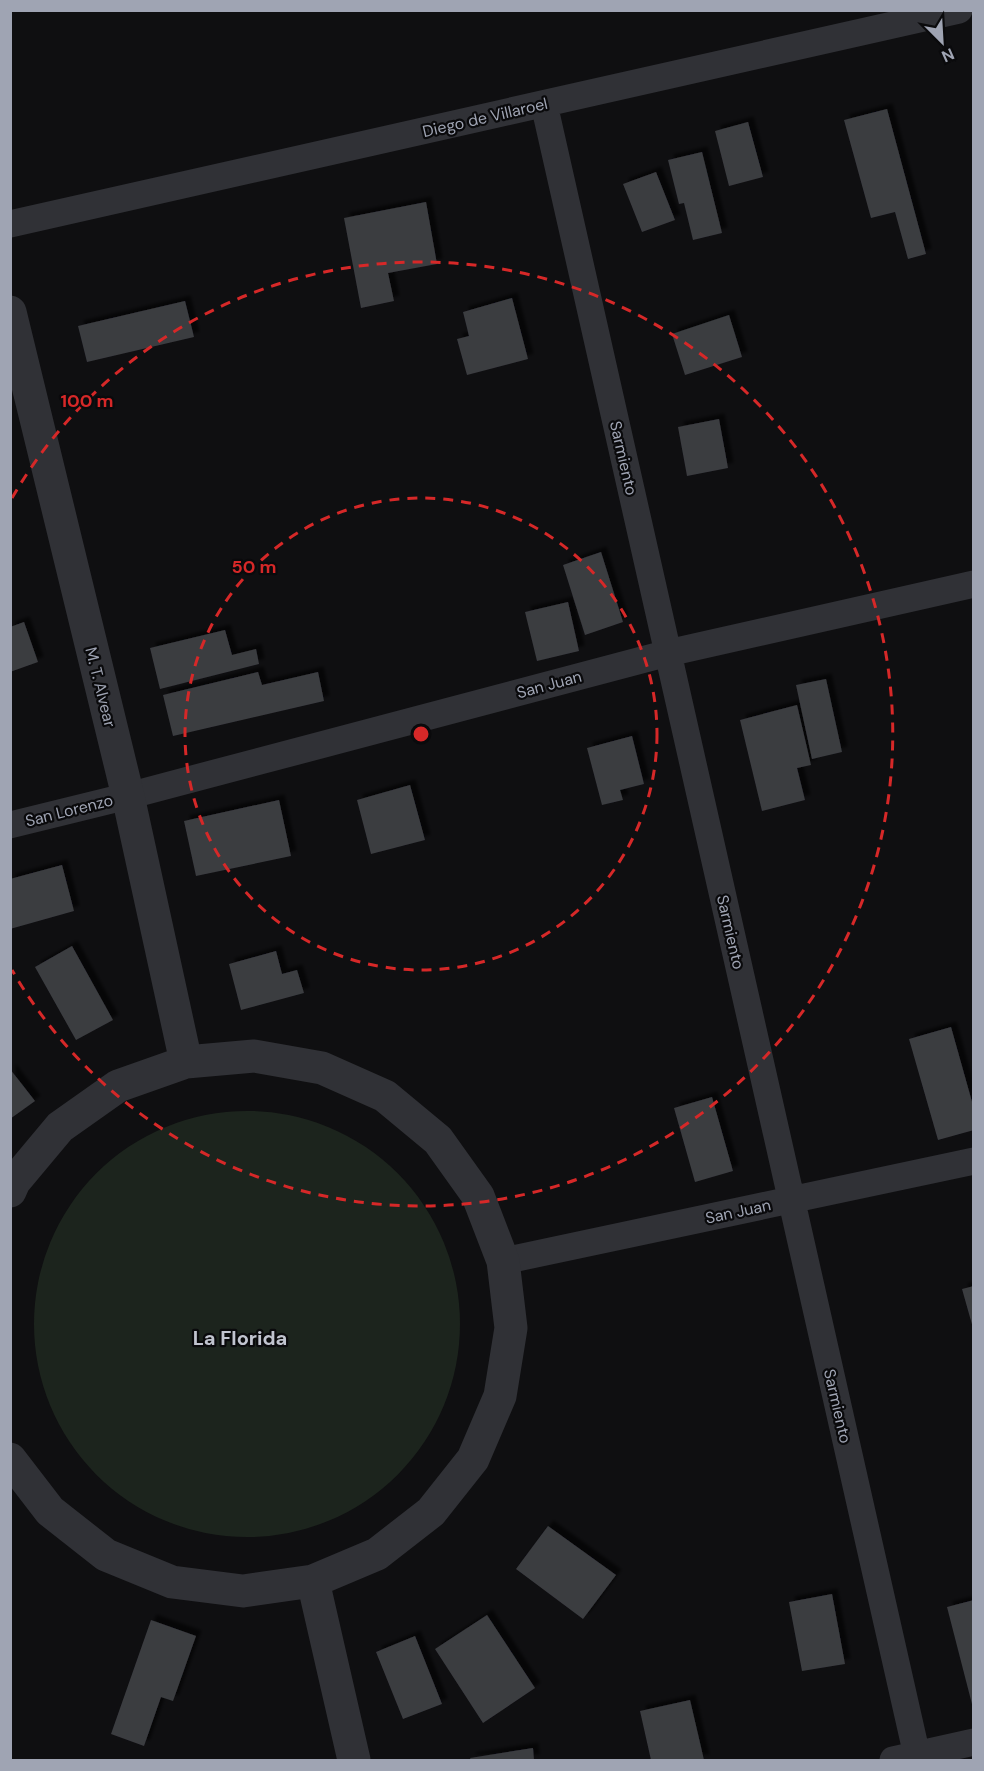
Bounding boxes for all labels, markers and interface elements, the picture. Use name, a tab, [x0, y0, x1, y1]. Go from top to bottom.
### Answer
north arrow	[912, 12, 972, 72]
text: N	[938, 43, 957, 67]
street label: Diego de Villaroel	[421, 93, 550, 142]
text: 100 m	[60, 389, 114, 413]
street label: Sarmiento	[605, 419, 642, 497]
text: 50 m	[231, 555, 277, 579]
street label: M. T. Alvear	[80, 645, 121, 729]
street label: San Juan	[514, 666, 584, 703]
centre of rings	[411, 724, 431, 744]
street label: San Lorenzo	[23, 789, 115, 832]
street label: Sarmiento	[712, 893, 749, 971]
street label: San Juan	[703, 1194, 773, 1229]
district label: La Florida	[193, 1325, 287, 1351]
street label: Sarmiento	[819, 1367, 856, 1445]

